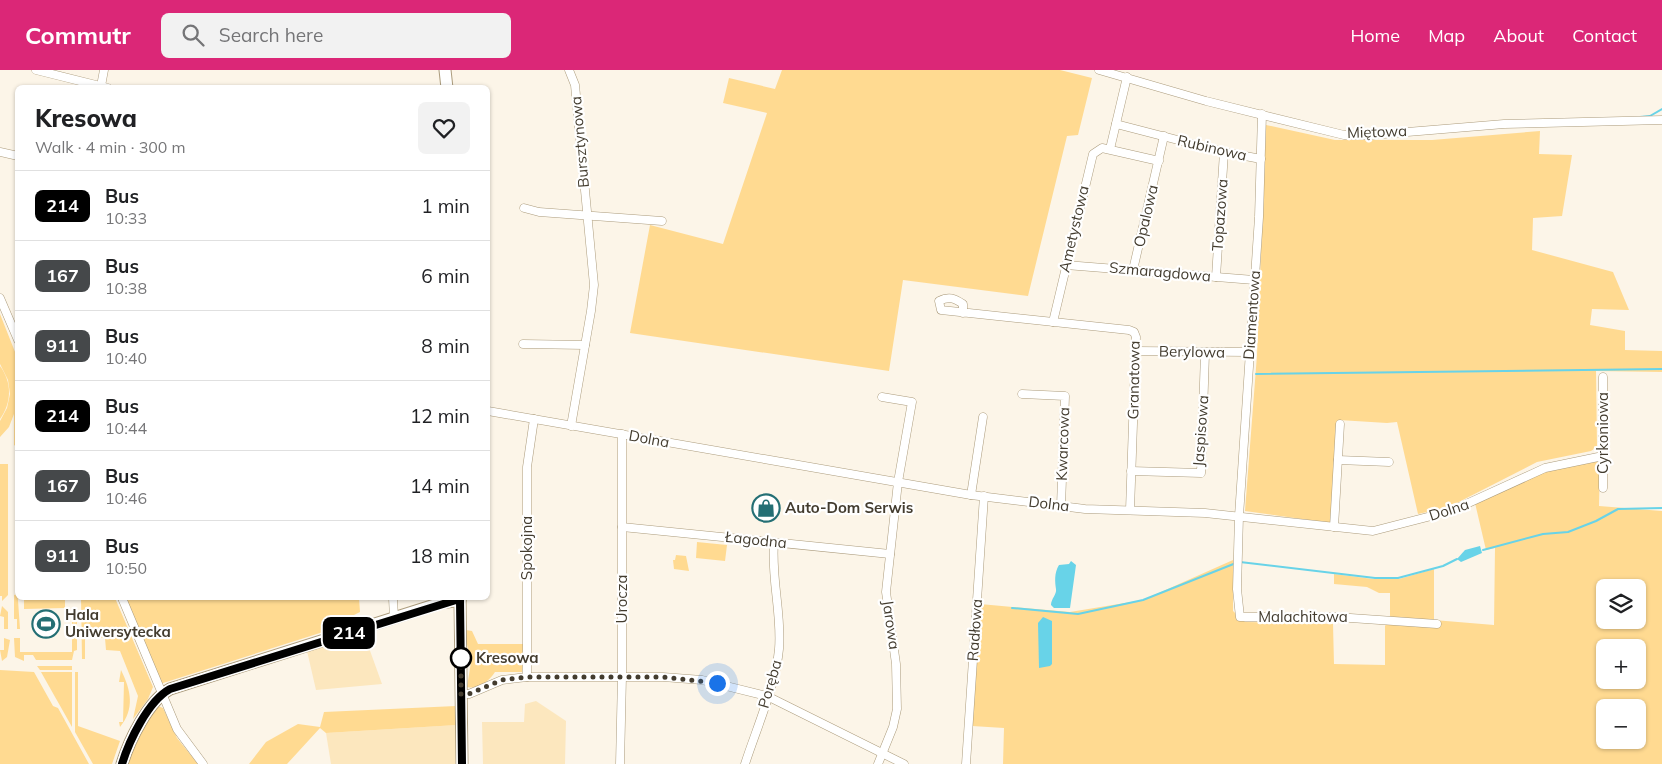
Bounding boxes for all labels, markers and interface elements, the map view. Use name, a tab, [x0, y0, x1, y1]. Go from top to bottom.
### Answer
search box	[161, 13, 511, 58]
text: Commutr	[25, 20, 131, 50]
icon: search	[179, 21, 207, 49]
text: Search here	[219, 23, 323, 47]
text: Home	[1350, 24, 1400, 47]
text: Map	[1428, 24, 1465, 47]
text: About	[1493, 24, 1544, 47]
text: Contact	[1572, 24, 1637, 47]
street label: Bursztynowa	[566, 95, 593, 189]
button: heart	[418, 102, 470, 154]
text: Kresowa	[35, 103, 137, 133]
street label: Miętowa	[1347, 121, 1407, 142]
street label: Rubinowa	[1176, 130, 1249, 165]
text: Walk · 4 min · 300 m	[35, 137, 186, 157]
street label: Topazowa	[1207, 178, 1232, 252]
street label: Opalowa	[1129, 183, 1162, 249]
text: Bus	[105, 184, 139, 208]
street label: Ametystowa	[1054, 184, 1093, 274]
text: 214	[46, 194, 79, 217]
text: 1 min	[421, 194, 470, 218]
text: 10:33	[105, 208, 147, 228]
text: Bus	[105, 254, 139, 278]
street label: Szmaragdowa	[1108, 258, 1212, 285]
text: 167	[46, 264, 79, 287]
text: 6 min	[421, 264, 470, 288]
street label: Diamentowa	[1239, 270, 1264, 360]
text: 10:38	[105, 278, 147, 298]
text: Bus	[105, 324, 139, 348]
text: 911	[46, 334, 79, 357]
text: 8 min	[421, 334, 470, 358]
street label: Granatowa	[1123, 341, 1144, 419]
street label: Berylowa	[1159, 341, 1225, 362]
text: 10:40	[105, 348, 147, 368]
street label: Cyrkoniowa	[1593, 392, 1612, 474]
text: Bus	[105, 394, 139, 418]
street label: Jaspisowa	[1189, 395, 1212, 467]
text: 214	[46, 404, 79, 427]
text: 12 min	[410, 404, 470, 428]
street label: Kwarcowa	[1052, 407, 1073, 481]
text: 10:44	[105, 418, 147, 438]
street label: Dolna	[627, 426, 671, 451]
text: Bus	[105, 464, 139, 488]
text: 167	[46, 474, 79, 497]
text: 14 min	[410, 474, 470, 498]
text: 10:46	[105, 488, 147, 508]
street label: Dolna	[1027, 492, 1071, 515]
shop icon: Auto-Dom Serwis	[751, 493, 781, 523]
street label: Dolna	[1426, 494, 1471, 525]
place label: Auto-Dom Serwis	[785, 498, 913, 517]
street label: Spokojna	[517, 516, 536, 580]
street label: Łagodna	[723, 527, 788, 552]
text: Bus	[105, 534, 139, 558]
text: 911	[46, 544, 79, 567]
text: 18 min	[410, 544, 470, 568]
text: 10:50	[105, 558, 147, 578]
street label: Urocza	[612, 575, 631, 624]
map controls	[1596, 579, 1646, 749]
button: layers	[1596, 579, 1646, 629]
street label: Radłowa	[963, 598, 986, 662]
street label: Jarowa	[879, 599, 904, 651]
place label: Hala Uniwersytecka	[65, 605, 171, 641]
street label: Malachitowa	[1258, 607, 1348, 626]
sports icon: Hala Uniwersytecka	[31, 609, 61, 639]
line badge: 214	[320, 617, 378, 649]
text: 214	[333, 621, 365, 644]
button: +	[1596, 639, 1646, 689]
marker: Kresowa	[450, 647, 472, 669]
place label: Kresowa	[476, 648, 539, 667]
street label: Poręba	[754, 657, 785, 710]
your location	[705, 671, 730, 696]
button: −	[1596, 699, 1646, 749]

